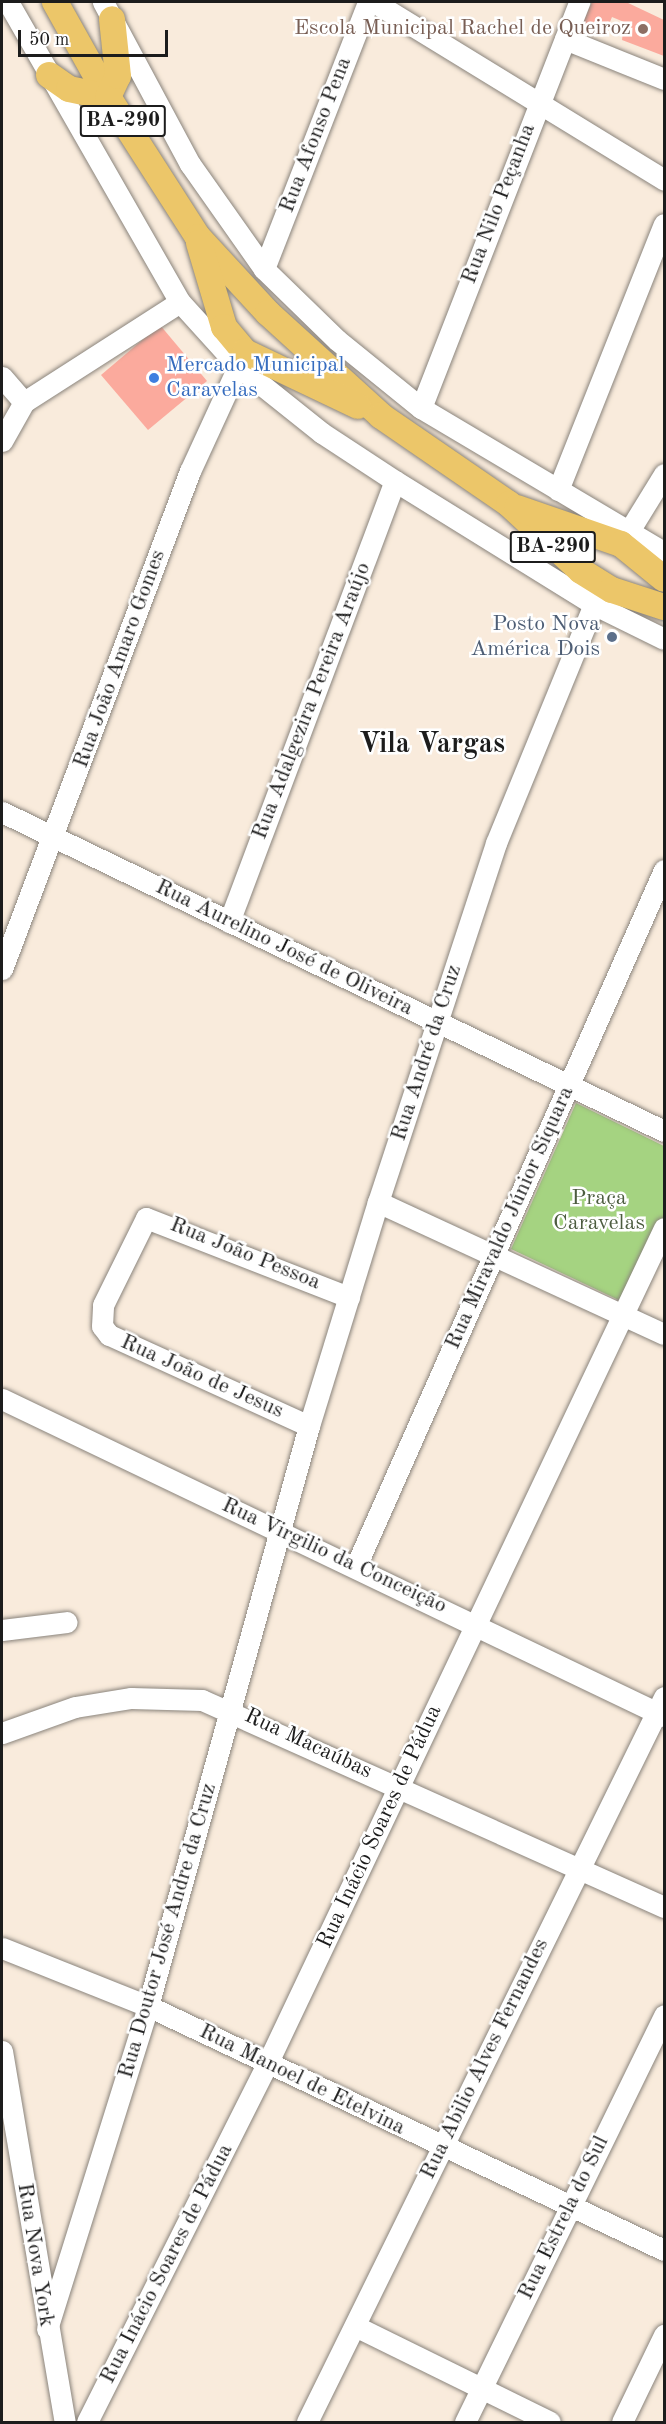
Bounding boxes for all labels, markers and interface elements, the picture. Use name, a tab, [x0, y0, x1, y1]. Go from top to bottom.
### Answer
place label: Escola Municipal Rachel de Queiroz	[294, 16, 631, 42]
scale bar	[21, 18, 171, 56]
marker: Escola Municipal Rachel de Queiroz	[636, 22, 650, 36]
text: 50 m	[29, 31, 69, 49]
street label: Rua Afonso Pena	[274, 53, 358, 217]
road number: BA-290	[80, 103, 166, 139]
street label: Rua Nilo Peçanha	[456, 120, 542, 288]
place label: Mercado Municipal Caravelas	[166, 352, 344, 404]
marker: Mercado Municipal Caravelas	[147, 371, 161, 385]
road number: BA-290	[510, 529, 596, 565]
street label: Rua João Amaro Gomes	[68, 546, 172, 772]
street label: Rua Adalgezira Pereira Araújo	[247, 559, 377, 843]
place label: Posto Nova América Dois	[470, 611, 600, 662]
marker: Posto Nova América Dois	[605, 630, 619, 644]
district label: Vila Vargas	[359, 728, 505, 762]
street label: Rua Aurelino José de Oliveira	[151, 874, 417, 1022]
street label: Rua André da Cruz	[386, 962, 468, 1144]
street label: Rua Miravaldo Júnior Siquara	[440, 1082, 580, 1354]
park label: Praça Caravelas	[553, 1185, 645, 1236]
street label: Rua João Pessoa	[166, 1212, 324, 1296]
street label: Rua João de Jesus	[116, 1329, 288, 1425]
street label: Rua Virgilio da Conceição	[217, 1492, 451, 1620]
street label: Rua Inácio Soares de Pádua	[312, 1701, 448, 1953]
street label: Rua Macaúbas	[240, 1703, 376, 1785]
street label: Rua Doutor José Andre da Cruz	[113, 1780, 223, 2082]
street label: Rua Abilio Alves Fernandes	[415, 1934, 555, 2184]
street label: Rua Manoel de Etelvina	[195, 2019, 409, 2141]
street label: Rua Estrela do Sul	[513, 2132, 615, 2304]
street label: Rua Inácio Soares de Pádua	[95, 2140, 239, 2388]
street label: Rua Nova York	[11, 2181, 59, 2329]

